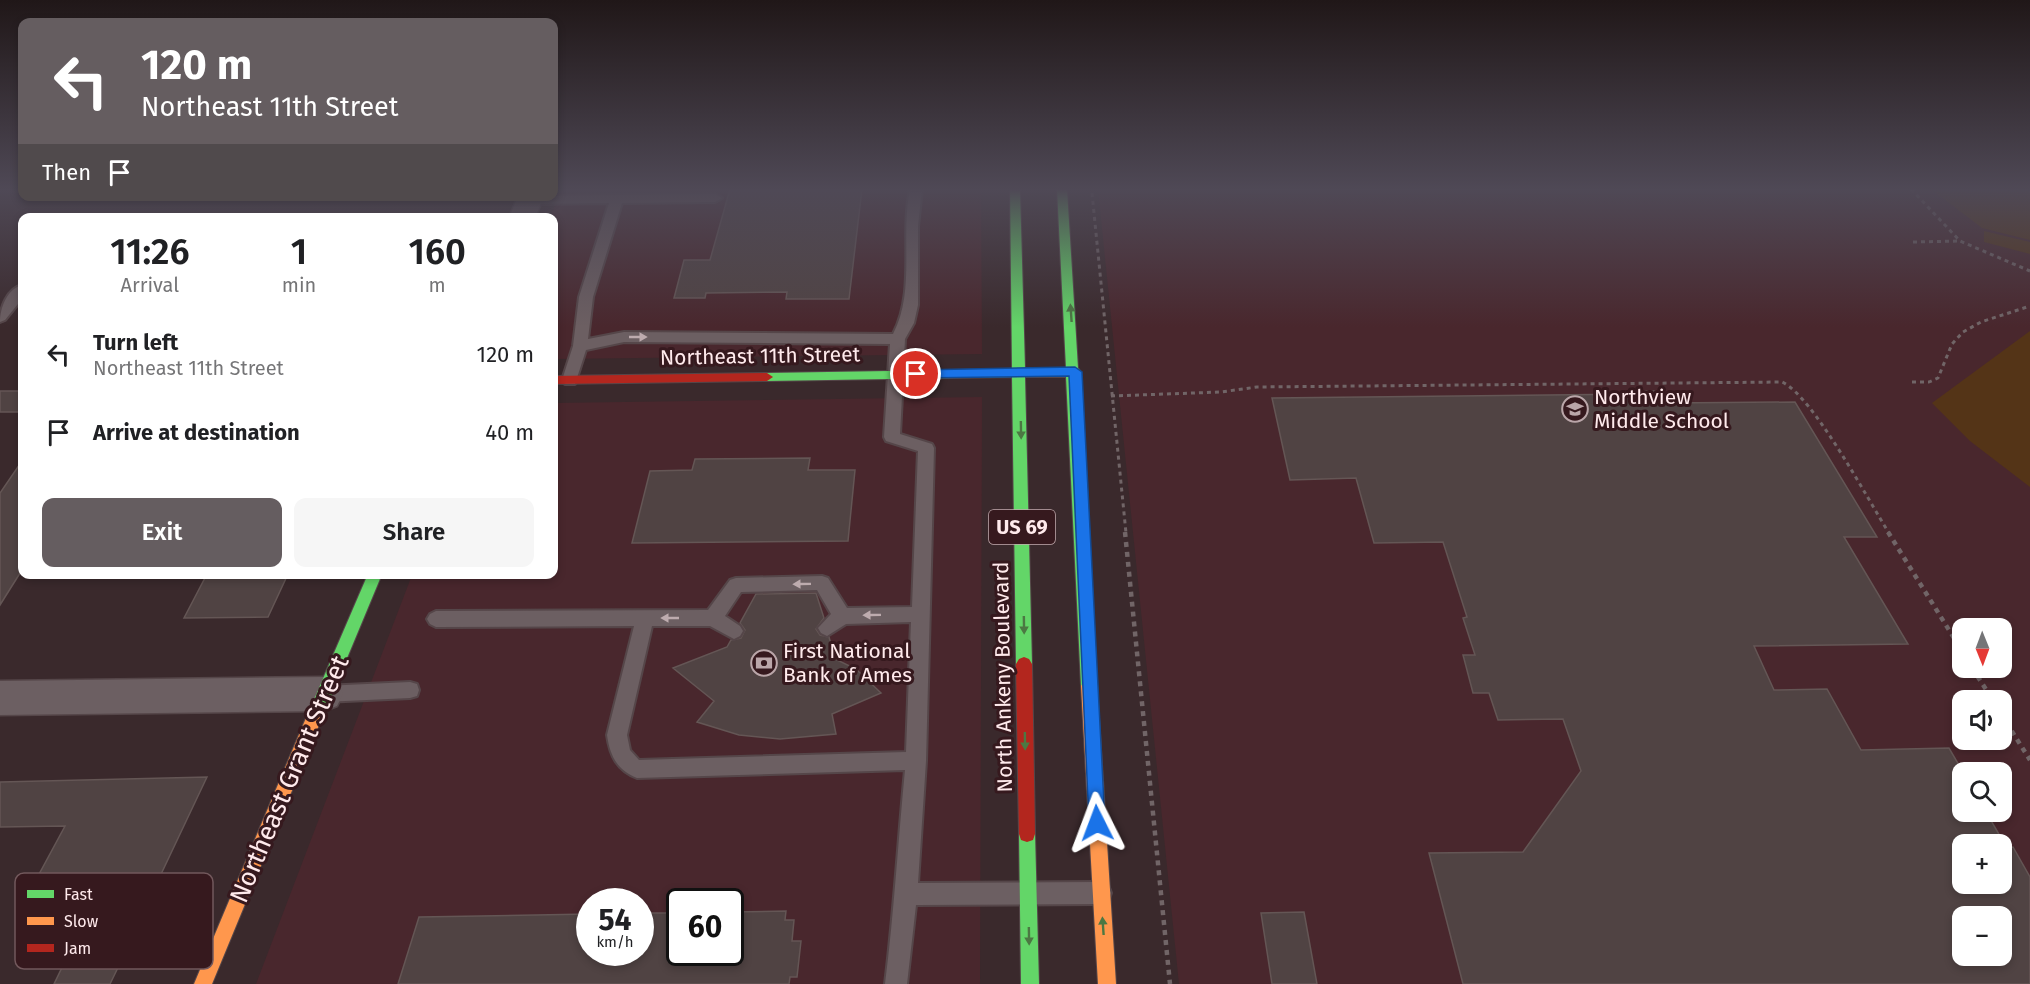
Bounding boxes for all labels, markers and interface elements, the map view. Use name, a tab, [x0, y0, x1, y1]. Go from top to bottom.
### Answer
text: 120 m	[141, 40, 252, 90]
icon: left	[42, 42, 120, 120]
text: Northeast 11th Street	[141, 91, 399, 123]
icon: arrive	[103, 156, 136, 189]
text: Then	[42, 159, 91, 186]
text: 11:26	[110, 230, 190, 274]
text: 1	[291, 230, 307, 274]
text: 160	[408, 230, 466, 274]
text: Arrival	[121, 273, 179, 297]
text: min	[282, 273, 316, 297]
text: m	[429, 273, 446, 297]
one-way arrow	[1066, 304, 1076, 323]
text: Turn left	[93, 329, 178, 356]
one-way arrow	[629, 332, 648, 342]
icon: left	[42, 338, 75, 371]
text: 120 m	[477, 341, 534, 368]
street label: Northeast 11th Street	[660, 341, 861, 371]
pin	[890, 348, 941, 399]
text: Northeast 11th Street	[93, 356, 284, 380]
icon: arrive	[899, 357, 932, 390]
place label: Northview Middle School	[1594, 384, 1729, 434]
school or university icon: Northview Middle School	[1560, 394, 1590, 424]
icon: arrive	[42, 416, 75, 449]
text: Arrive at destination	[93, 419, 300, 446]
text: 40 m	[485, 419, 534, 446]
one-way arrow	[1016, 421, 1026, 440]
button: Exit	[42, 498, 282, 567]
button: Share	[294, 498, 534, 567]
road number: US 69	[989, 510, 1055, 544]
street label: North Ankeny Boulevard	[988, 561, 1018, 793]
one-way arrow	[793, 579, 812, 589]
one-way arrow	[862, 611, 881, 620]
one-way arrow	[661, 613, 680, 623]
one-way arrow	[1019, 616, 1028, 635]
north arrow	[1952, 618, 2012, 678]
map controls	[1952, 618, 2012, 966]
place label: First National Bank of Ames	[783, 638, 912, 688]
bank icon: First National Bank of Ames	[749, 648, 779, 678]
street label: Northeast Grant Street	[223, 650, 356, 907]
button: sound	[1952, 690, 2012, 750]
one-way arrow	[1020, 732, 1030, 751]
button: search	[1952, 762, 2012, 822]
position arrow	[1065, 791, 1129, 855]
button: +	[1952, 834, 2012, 894]
legend	[15, 873, 213, 969]
text: Fast	[64, 885, 93, 904]
speed limit sign: 60	[666, 888, 744, 966]
text: 54	[598, 902, 632, 938]
button: −	[1952, 906, 2012, 966]
text: Slow	[64, 912, 99, 931]
one-way arrow	[1098, 916, 1108, 935]
one-way arrow	[1024, 927, 1033, 946]
text: km/h	[596, 933, 634, 951]
text: Jam	[64, 939, 91, 958]

